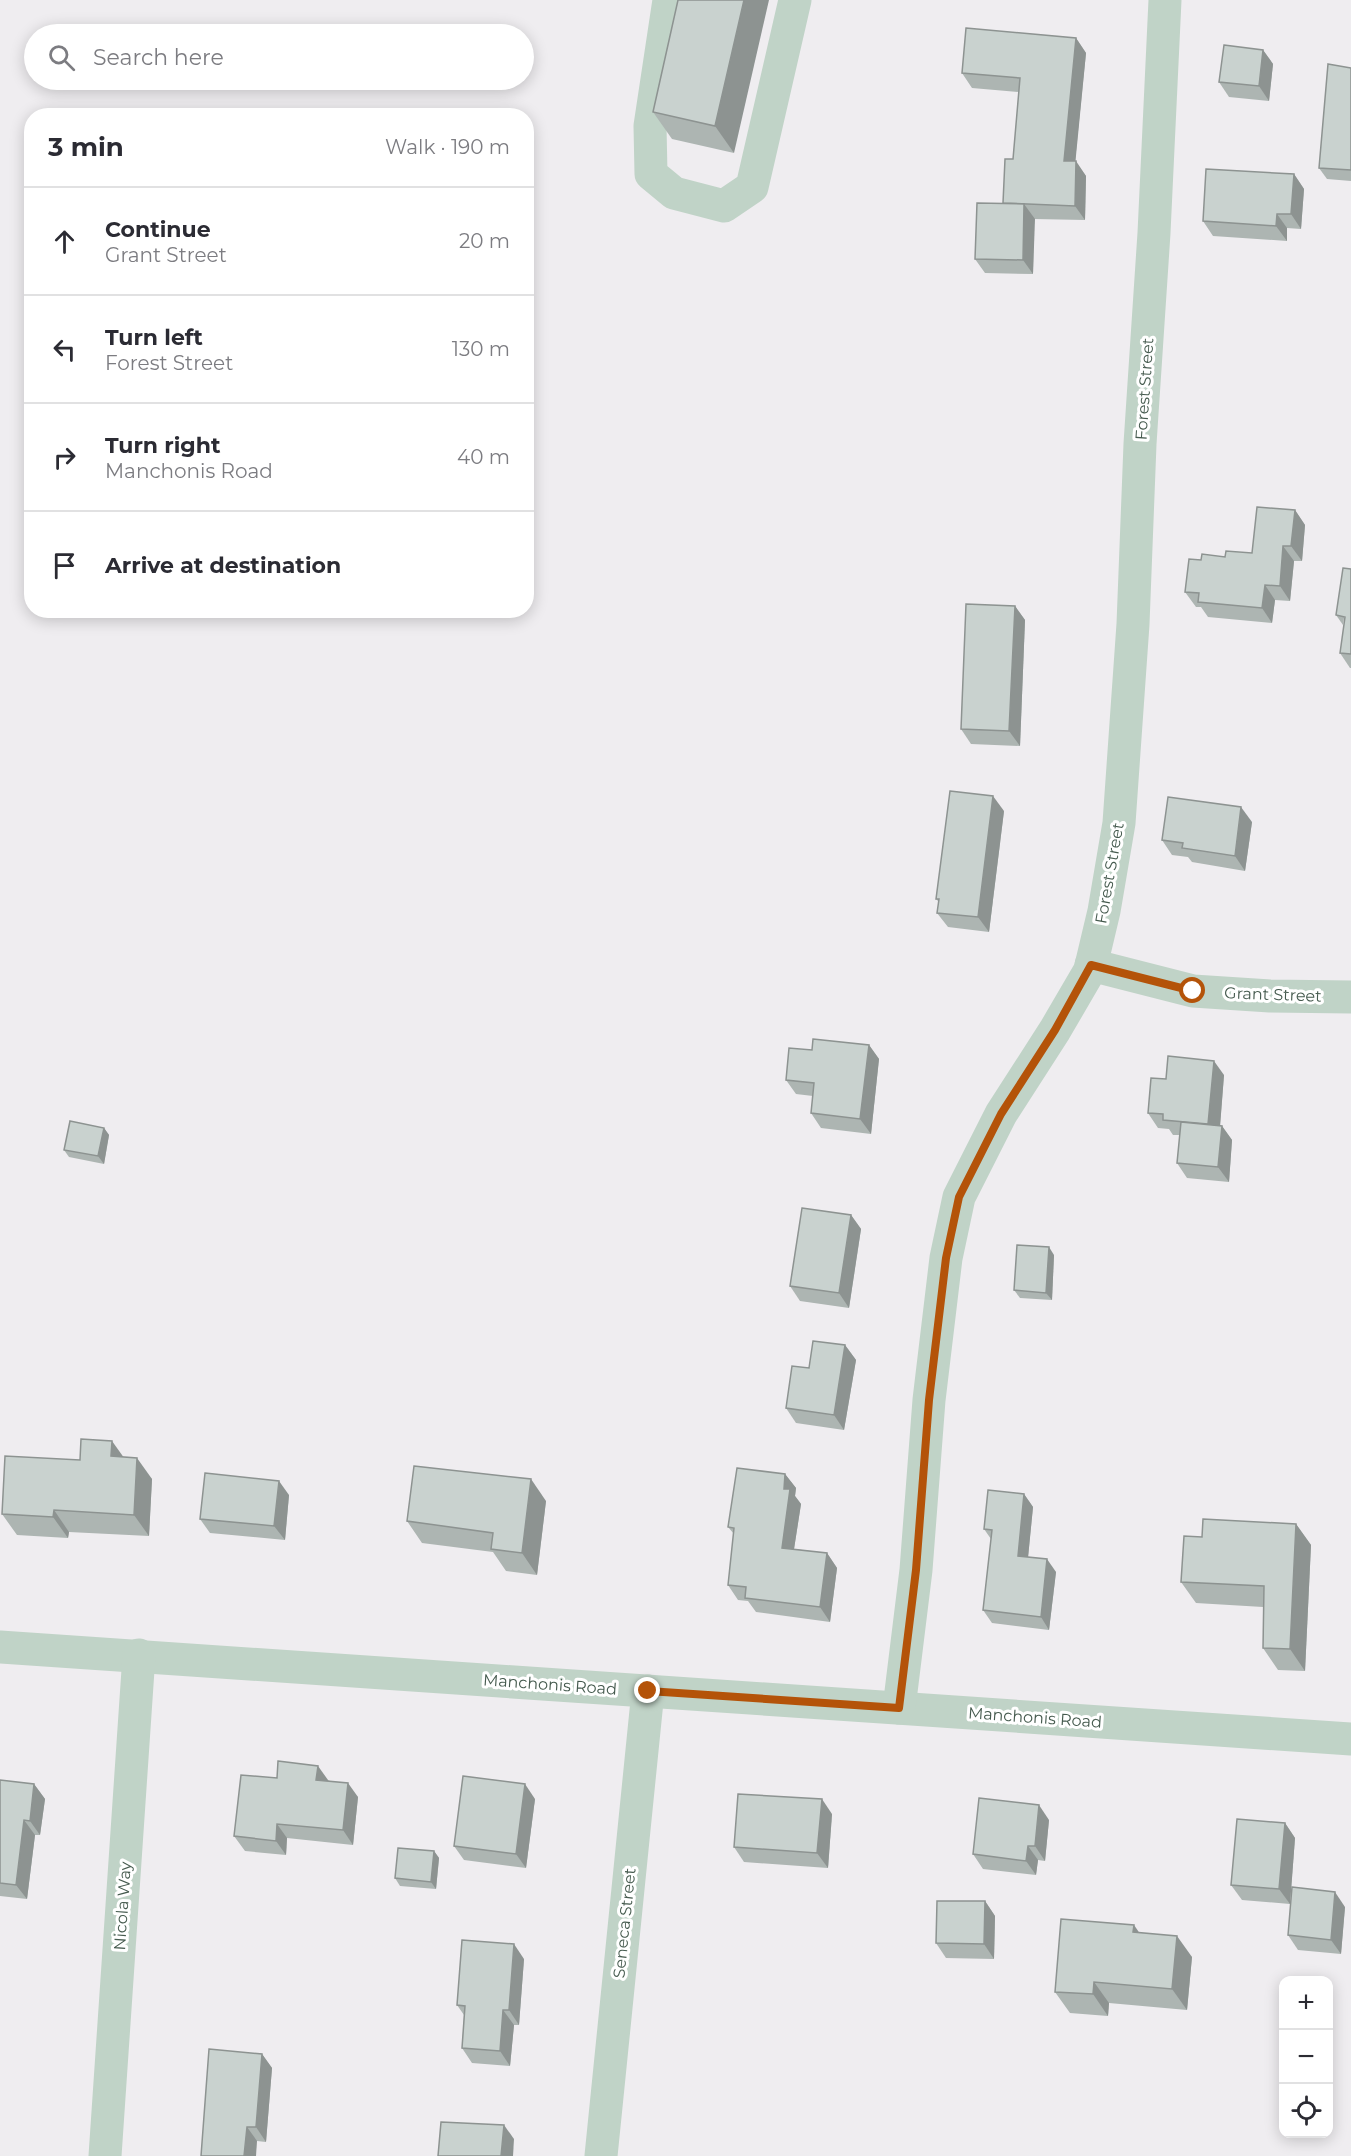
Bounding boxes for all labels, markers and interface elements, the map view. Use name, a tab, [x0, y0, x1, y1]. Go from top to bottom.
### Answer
search box	[24, 24, 534, 90]
icon: search	[45, 41, 78, 74]
text: Search here	[93, 44, 224, 71]
text: 3 min	[48, 131, 124, 163]
text: Walk · 190 m	[385, 135, 510, 159]
text: Continue	[105, 216, 211, 243]
icon: ahead	[48, 225, 81, 258]
text: 20 m	[459, 229, 510, 253]
text: Grant Street	[105, 243, 227, 267]
text: Turn left	[105, 324, 203, 351]
icon: left	[48, 333, 81, 366]
text: 130 m	[452, 337, 510, 361]
street label: Forest Street	[1131, 337, 1158, 441]
text: Forest Street	[105, 351, 233, 375]
text: Turn right	[105, 432, 220, 459]
icon: right	[48, 441, 81, 474]
text: 40 m	[457, 445, 510, 469]
text: Manchonis Road	[105, 459, 273, 483]
icon: arrive	[48, 549, 81, 582]
text: Arrive at destination	[105, 552, 341, 579]
street label: Forest Street	[1091, 820, 1128, 925]
route start	[1179, 977, 1205, 1003]
street label: Grant Street	[1224, 983, 1323, 1006]
street label: Manchonis Road	[482, 1670, 618, 1699]
route end	[634, 1677, 660, 1703]
street label: Manchonis Road	[967, 1703, 1103, 1732]
street label: Nicola Way	[110, 1861, 135, 1951]
street label: Seneca Street	[609, 1866, 640, 1979]
map controls	[1279, 1976, 1333, 2138]
button: +	[1279, 1976, 1333, 2030]
button: −	[1279, 2030, 1333, 2084]
button: locate	[1279, 2084, 1333, 2138]

